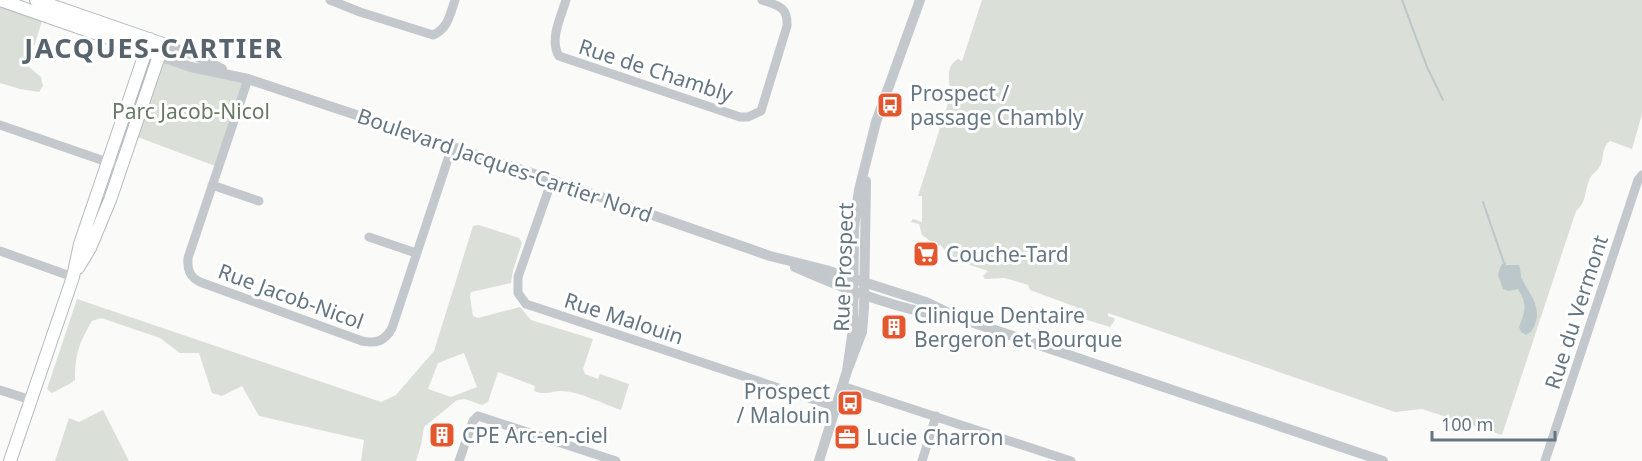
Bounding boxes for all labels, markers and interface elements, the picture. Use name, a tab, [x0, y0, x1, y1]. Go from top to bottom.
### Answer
district label: JACQUES-CARTIER	[22, 29, 284, 66]
street label: Rue de Chambly	[575, 32, 737, 108]
place label: Prospect / passage Chambly	[910, 79, 1084, 131]
bus stop icon: Prospect / passage Chambly	[875, 90, 905, 120]
park label: Parc Jacob-Nicol	[112, 97, 270, 125]
street label: Boulevard Jacques-Cartier Nord	[354, 101, 656, 229]
street label: Rue Prospect	[827, 201, 859, 332]
street label: Rue du Vermont	[1538, 231, 1614, 393]
supermarket icon: Couche-Tard	[911, 239, 941, 269]
place label: Couche-Tard	[946, 240, 1069, 268]
street label: Rue Jacob-Nicol	[214, 257, 368, 335]
street label: Rue Malouin	[561, 286, 687, 350]
place label: Clinique Dentaire Bergeron et Bourque	[914, 301, 1122, 353]
building icon: Clinique Dentaire Bergeron et Bourque	[879, 312, 909, 342]
place label: Prospect / Malouin	[736, 377, 830, 429]
bus stop icon: Prospect / Malouin	[835, 388, 865, 418]
scale bar	[1432, 404, 1555, 442]
text: 100 m	[1441, 412, 1493, 436]
building icon: CPE Arc-en-ciel	[427, 420, 457, 450]
place label: CPE Arc-en-ciel	[462, 421, 608, 449]
office icon: Lucie Charron	[832, 422, 862, 452]
place label: Lucie Charron	[866, 423, 1003, 451]

